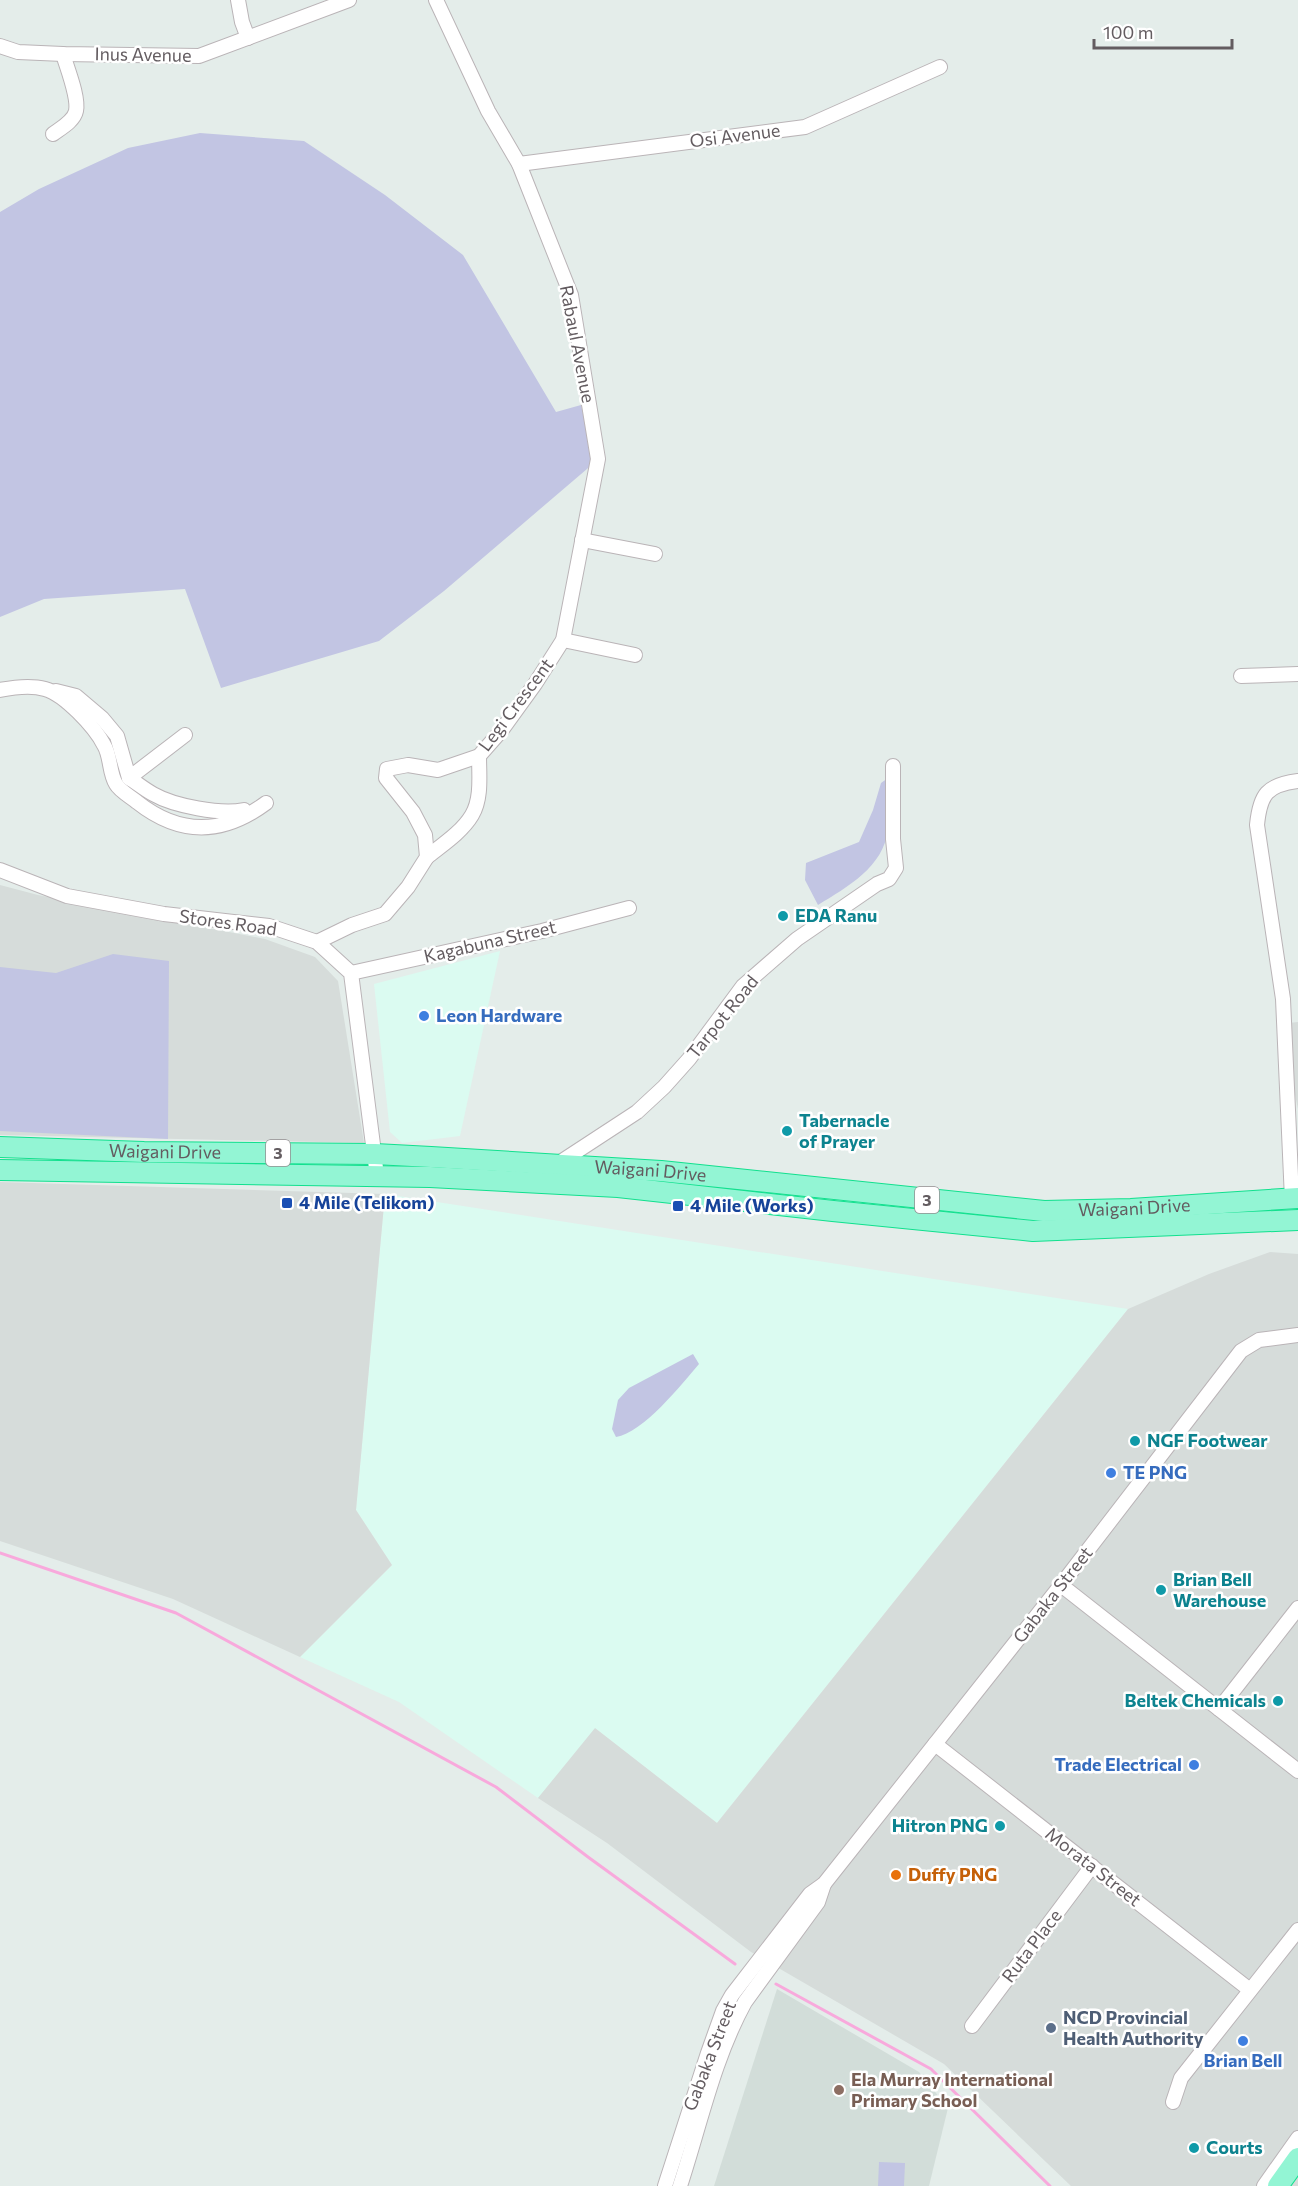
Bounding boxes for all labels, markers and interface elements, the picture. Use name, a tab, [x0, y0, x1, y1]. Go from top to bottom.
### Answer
scale bar	[1094, 12, 1232, 50]
text: 100 m	[1103, 21, 1153, 43]
street label: Inus Avenue	[94, 42, 192, 66]
street label: Osi Avenue	[688, 119, 781, 151]
street label: Rabaul Avenue	[556, 283, 600, 405]
street label: Legi Crescent	[473, 654, 557, 755]
street label: Stores Road	[178, 904, 278, 940]
place label: EDA Ranu	[795, 904, 877, 926]
marker: EDA Ranu	[776, 909, 790, 923]
street label: Kagabuna Street	[421, 915, 558, 967]
street label: Tarpot Road	[682, 970, 762, 1062]
place label: Leon Hardware	[436, 1004, 562, 1026]
marker: Leon Hardware	[417, 1009, 431, 1023]
place label: Tabernacle of Prayer	[799, 1109, 889, 1152]
marker: Tabernacle of Prayer	[780, 1124, 794, 1138]
street label: Waigani Drive	[108, 1139, 221, 1163]
road number: 3	[266, 1140, 290, 1166]
street label: Waigani Drive	[594, 1155, 708, 1186]
road number: 3	[915, 1187, 939, 1213]
place label: 4 Mile (Telikom)	[299, 1191, 435, 1213]
street label: Waigani Drive	[1078, 1193, 1191, 1220]
place label: 4 Mile (Works)	[690, 1194, 814, 1216]
marker: 4 Mile (Telikom)	[280, 1196, 294, 1210]
marker: 4 Mile (Works)	[671, 1199, 685, 1213]
place label: NGF Footwear	[1147, 1429, 1268, 1451]
marker: NGF Footwear	[1128, 1434, 1142, 1448]
place label: TE PNG	[1123, 1461, 1187, 1483]
marker: TE PNG	[1104, 1466, 1118, 1480]
street label: Gabaka Street	[1008, 1542, 1097, 1647]
place label: Brian Bell Warehouse	[1173, 1568, 1266, 1611]
marker: Brian Bell Warehouse	[1154, 1583, 1168, 1597]
place label: Beltek Chemicals	[1125, 1689, 1266, 1711]
marker: Beltek Chemicals	[1271, 1694, 1285, 1708]
place label: Trade Electrical	[1054, 1753, 1182, 1775]
marker: Trade Electrical	[1187, 1758, 1201, 1772]
place label: Hitron PNG	[892, 1814, 988, 1836]
marker: Hitron PNG	[993, 1819, 1007, 1833]
street label: Morata Street	[1041, 1822, 1146, 1910]
place label: Duffy PNG	[908, 1863, 997, 1885]
marker: Duffy PNG	[889, 1868, 903, 1882]
street label: Ruta Place	[997, 1904, 1066, 1986]
street label: Gabaka Street	[678, 1997, 740, 2114]
place label: NCD Provincial Health Authority	[1063, 2006, 1204, 2049]
marker: NCD Provincial Health Authority	[1044, 2021, 1058, 2035]
marker: Brian Bell	[1236, 2034, 1250, 2048]
place label: Brian Bell	[1204, 2049, 1282, 2071]
place label: Ela Murray International Primary School	[851, 2068, 1053, 2111]
marker: Ela Murray International Primary School	[832, 2083, 846, 2097]
place label: Courts	[1206, 2136, 1263, 2158]
marker: Courts	[1187, 2141, 1201, 2155]

